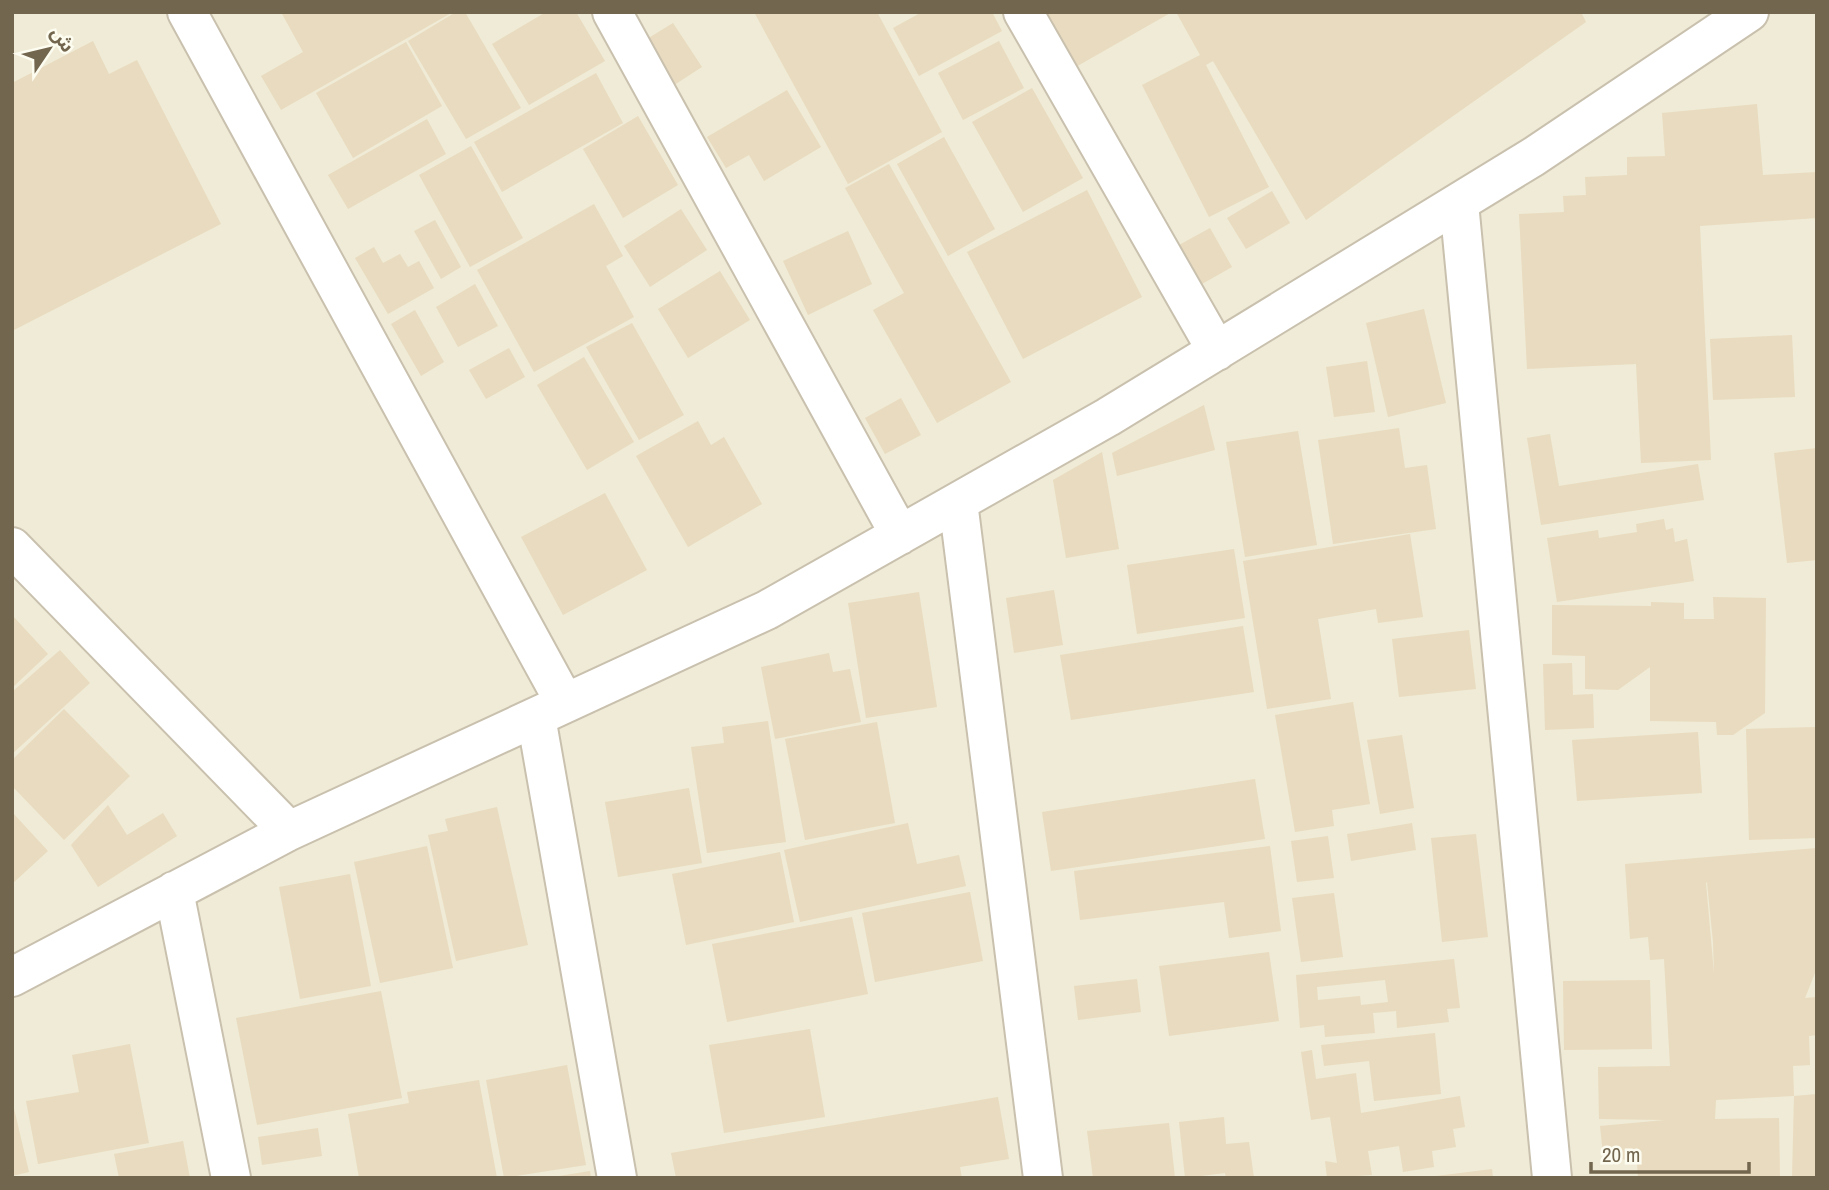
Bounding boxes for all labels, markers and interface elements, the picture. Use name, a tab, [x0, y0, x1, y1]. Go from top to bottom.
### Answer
north arrow	[14, 14, 84, 84]
text: ش	[45, 21, 81, 57]
scale bar	[1591, 1130, 1748, 1174]
text: 20 m	[1602, 1140, 1640, 1169]

